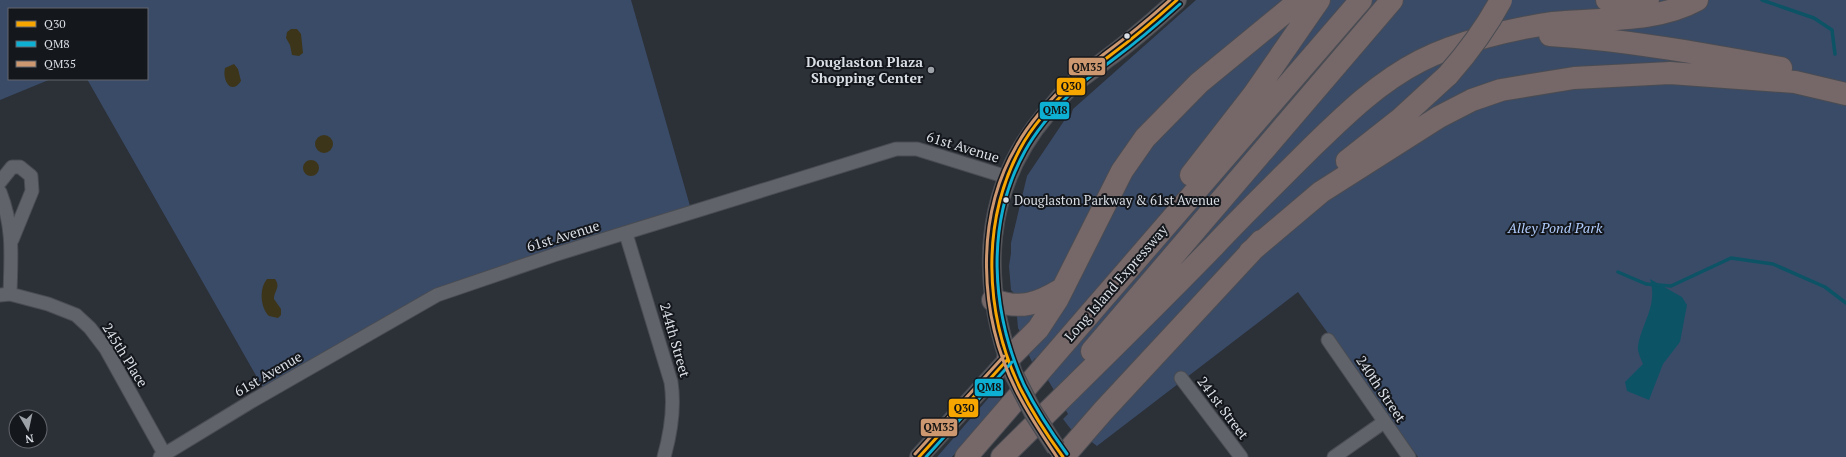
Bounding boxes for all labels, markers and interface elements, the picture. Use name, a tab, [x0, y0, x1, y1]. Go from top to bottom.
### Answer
legend	[8, 8, 148, 80]
text: Q30	[44, 16, 66, 31]
unlabelled marker	[1122, 31, 1132, 41]
text: QM8	[44, 36, 70, 51]
place label: Douglaston Plaza Shopping Center	[806, 52, 923, 87]
text: QM35	[44, 56, 76, 71]
line badge: QM35	[1068, 57, 1106, 76]
text: QM35	[1072, 60, 1102, 74]
marker: Douglaston Plaza Shopping Center	[926, 65, 936, 75]
line badge: Q30	[1056, 77, 1086, 96]
text: Q30	[1061, 79, 1081, 93]
line badge: QM8	[1039, 101, 1070, 120]
text: QM8	[1043, 103, 1067, 117]
street label: 61st Avenue	[924, 126, 1002, 167]
place label: Douglaston Parkway & 61st Avenue	[1014, 191, 1220, 209]
marker: Douglaston Parkway & 61st Avenue	[1001, 195, 1011, 205]
street label: 61st Avenue	[524, 215, 602, 256]
park label: Alley Pond Park	[1507, 218, 1603, 237]
street label: Long Island Expressway	[1060, 220, 1172, 345]
street label: 244th Street	[656, 300, 695, 380]
street label: 245th Place	[98, 319, 153, 390]
street label: 61st Avenue	[230, 347, 305, 401]
street label: 240th Street	[1352, 352, 1411, 426]
street label: 241st Street	[1193, 372, 1254, 444]
line badge: QM8	[974, 378, 1004, 397]
text: QM8	[977, 380, 1001, 394]
line badge: Q30	[948, 398, 979, 418]
text: Q30	[954, 401, 974, 415]
north arrow	[8, 409, 48, 449]
line badge: QM35	[920, 418, 958, 437]
text: QM35	[924, 420, 954, 434]
text: N	[24, 431, 35, 447]

